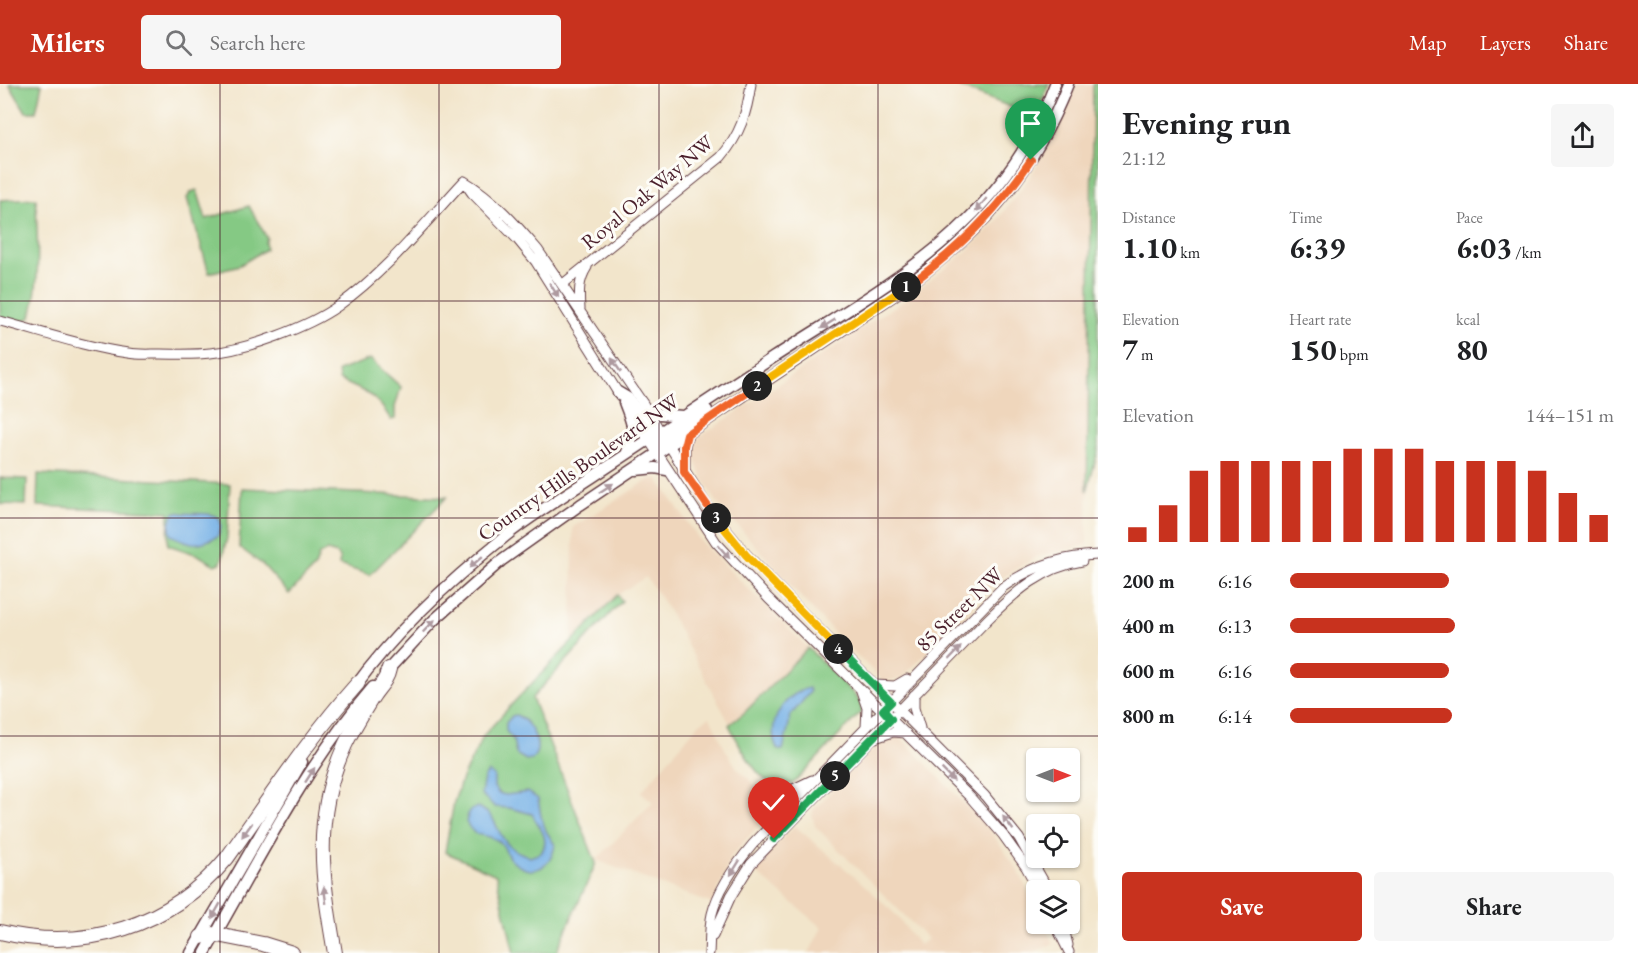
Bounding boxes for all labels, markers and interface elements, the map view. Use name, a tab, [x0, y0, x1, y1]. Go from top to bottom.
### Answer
search box	[141, 15, 561, 69]
text: Milers	[30, 24, 105, 60]
icon: search	[162, 26, 195, 59]
text: Search here	[210, 28, 305, 57]
text: Map	[1409, 29, 1447, 56]
text: Layers	[1480, 29, 1531, 56]
text: Share	[1564, 29, 1608, 56]
pin	[1005, 98, 1056, 160]
text: Evening run	[1122, 101, 1291, 144]
button: share	[1551, 104, 1614, 167]
icon: arrive	[1014, 107, 1047, 140]
street label: Royal Oak Way NW	[575, 128, 719, 255]
text: 21:12	[1122, 145, 1165, 171]
one-way arrow	[975, 197, 988, 213]
text: Distance	[1122, 207, 1175, 228]
text: Time	[1289, 207, 1322, 228]
text: Pace	[1456, 207, 1483, 228]
text: 1.10	[1122, 228, 1177, 267]
text: 6:39	[1289, 228, 1345, 267]
text: 6:03	[1456, 228, 1512, 267]
text: km	[1177, 242, 1200, 263]
text: /km	[1512, 242, 1542, 263]
pin: 1	[891, 272, 921, 302]
text: 1	[902, 276, 910, 297]
one-way arrow	[549, 282, 560, 298]
text: Elevation	[1122, 309, 1180, 330]
text: Heart rate	[1289, 309, 1351, 330]
text: kcal	[1456, 309, 1480, 330]
one-way arrow	[820, 318, 836, 329]
text: 7	[1122, 330, 1138, 369]
text: 150	[1289, 330, 1337, 369]
text: 80	[1456, 330, 1488, 369]
text: m	[1138, 344, 1154, 365]
text: bpm	[1337, 344, 1369, 365]
one-way arrow	[611, 356, 622, 373]
pin: 2	[742, 371, 772, 401]
text: 2	[753, 375, 761, 396]
street label: Country Hills Boulevard NW	[472, 387, 685, 547]
text: Elevation	[1122, 402, 1194, 428]
text: 144–151 m	[1526, 402, 1614, 428]
one-way arrow	[598, 482, 615, 493]
pin: 3	[701, 503, 731, 533]
text: 3	[712, 507, 720, 528]
one-way arrow	[718, 544, 731, 560]
one-way arrow	[469, 555, 484, 568]
street label: 85 Street NW	[910, 560, 1009, 657]
text: 200 m	[1122, 568, 1175, 594]
text: 6:16	[1218, 568, 1252, 594]
text: 400 m	[1122, 613, 1175, 639]
text: 6:13	[1218, 613, 1252, 639]
one-way arrow	[421, 620, 435, 634]
pin: 4	[823, 634, 853, 664]
text: 4	[834, 638, 842, 659]
one-way arrow	[948, 645, 962, 660]
text: 600 m	[1122, 658, 1175, 684]
text: 6:16	[1218, 658, 1252, 684]
text: 800 m	[1122, 703, 1175, 729]
text: 6:14	[1218, 703, 1252, 729]
north arrow	[1026, 748, 1080, 802]
map controls	[1026, 748, 1080, 934]
pin: 5	[820, 761, 850, 791]
text: 5	[831, 765, 839, 786]
one-way arrow	[304, 767, 315, 784]
one-way arrow	[940, 767, 954, 781]
pin	[748, 777, 799, 839]
icon: check	[757, 786, 790, 819]
button: locate	[1026, 814, 1080, 868]
one-way arrow	[1002, 816, 1014, 832]
one-way arrow	[241, 822, 253, 838]
one-way arrow	[729, 860, 740, 877]
button: Save	[1122, 872, 1362, 941]
button: Share	[1374, 872, 1614, 941]
button: layers	[1026, 880, 1080, 934]
one-way arrow	[321, 886, 330, 905]
one-way arrow	[211, 903, 221, 920]

